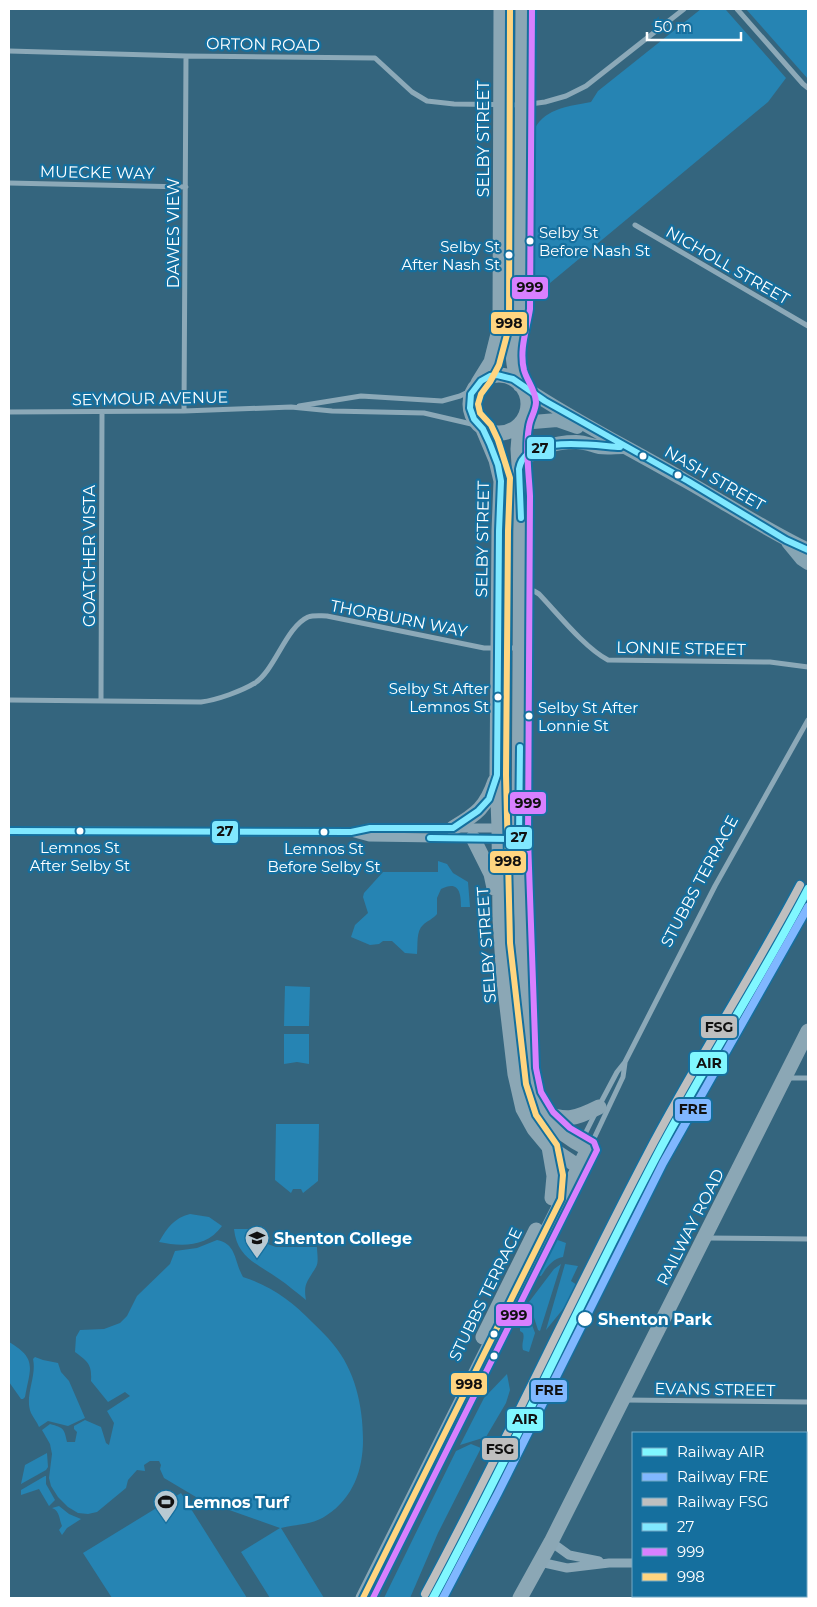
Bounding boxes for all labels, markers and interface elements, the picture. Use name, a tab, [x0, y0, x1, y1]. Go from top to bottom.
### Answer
scale bar	[647, 10, 741, 42]
text: 50 m	[654, 17, 692, 36]
street label: ORTON ROAD	[206, 34, 320, 55]
street label: SELBY STREET	[474, 80, 493, 197]
street label: MUECKE WAY	[40, 162, 155, 183]
street label: DAWES VIEW	[164, 178, 183, 288]
street label: NICHOLL STREET	[663, 222, 794, 309]
place label: Selby St Before Nash St	[539, 223, 650, 260]
marker: Selby St Before Nash St	[525, 236, 535, 246]
place label: Selby St After Nash St	[402, 237, 500, 274]
marker: Selby St After Nash St	[504, 250, 514, 260]
line badge: 999	[511, 276, 549, 300]
text: 999	[517, 278, 543, 296]
line badge: 998	[490, 311, 528, 335]
text: 998	[495, 314, 523, 332]
street label: SEYMOUR AVENUE	[72, 388, 228, 409]
line badge: 27	[526, 436, 555, 460]
text: 27	[532, 439, 549, 457]
street label: NASH STREET	[661, 442, 769, 515]
unlabelled marker	[638, 451, 648, 461]
unlabelled marker	[673, 470, 683, 480]
street label: SELBY STREET	[472, 480, 493, 598]
street label: GOATCHER VISTA	[80, 485, 99, 627]
street label: THORBURN WAY	[329, 596, 470, 641]
street label: LONNIE STREET	[616, 638, 747, 659]
place label: Selby St After Lemnos St	[389, 679, 489, 716]
marker: Selby St After Lemnos St	[493, 692, 503, 702]
place label: Selby St After Lonnie St	[538, 698, 638, 735]
marker: Selby St After Lonnie St	[524, 711, 534, 721]
line badge: 999	[509, 791, 547, 815]
text: 999	[515, 794, 541, 812]
street label: STUBBS TERRACE	[657, 812, 742, 950]
line badge: 27	[211, 820, 239, 844]
text: 27	[217, 822, 234, 840]
marker: Lemnos St After Selby St	[75, 826, 85, 836]
line badge: 27	[505, 826, 533, 850]
marker: Lemnos St Before Selby St	[319, 827, 329, 837]
text: 27	[511, 828, 528, 846]
place label: Lemnos St After Selby St	[30, 838, 130, 875]
place label: Lemnos St Before Selby St	[267, 839, 381, 876]
line badge: 998	[489, 850, 527, 874]
text: 998	[494, 852, 522, 870]
street label: SELBY STREET	[473, 885, 500, 1004]
line badge: FSG	[700, 1015, 738, 1039]
text: FSG	[705, 1018, 734, 1036]
line badge: AIR	[689, 1051, 728, 1075]
text: AIR	[695, 1054, 722, 1072]
line badge: FRE	[674, 1098, 712, 1122]
text: FRE	[679, 1100, 707, 1118]
street label: RAILWAY ROAD	[653, 1166, 728, 1289]
school or university icon: Shenton College	[244, 1225, 270, 1259]
street label: STUBBS TERRACE	[445, 1225, 526, 1364]
place label: Shenton College	[274, 1229, 412, 1248]
line badge: 999	[495, 1303, 533, 1327]
text: 999	[501, 1306, 527, 1324]
marker: Shenton Park	[576, 1310, 594, 1328]
place label: Shenton Park	[598, 1310, 712, 1329]
unlabelled marker	[489, 1329, 499, 1339]
unlabelled marker	[489, 1351, 499, 1361]
line badge: 998	[450, 1372, 488, 1396]
text: 998	[455, 1375, 483, 1393]
line badge: FRE	[530, 1379, 568, 1403]
street label: EVANS STREET	[654, 1379, 776, 1400]
text: FRE	[535, 1381, 563, 1399]
line badge: AIR	[506, 1408, 544, 1432]
text: AIR	[511, 1410, 538, 1428]
legend	[632, 1432, 807, 1597]
line badge: FSG	[481, 1437, 519, 1461]
text: FSG	[486, 1440, 515, 1458]
text: Railway AIR	[677, 1442, 764, 1461]
text: Railway FRE	[677, 1467, 769, 1486]
sports icon: Lemnos Turf	[153, 1489, 179, 1523]
text: Railway FSG	[677, 1492, 769, 1511]
place label: Lemnos Turf	[184, 1493, 290, 1512]
text: 27	[677, 1517, 694, 1536]
text: 999	[677, 1542, 704, 1561]
text: 998	[677, 1567, 705, 1586]

